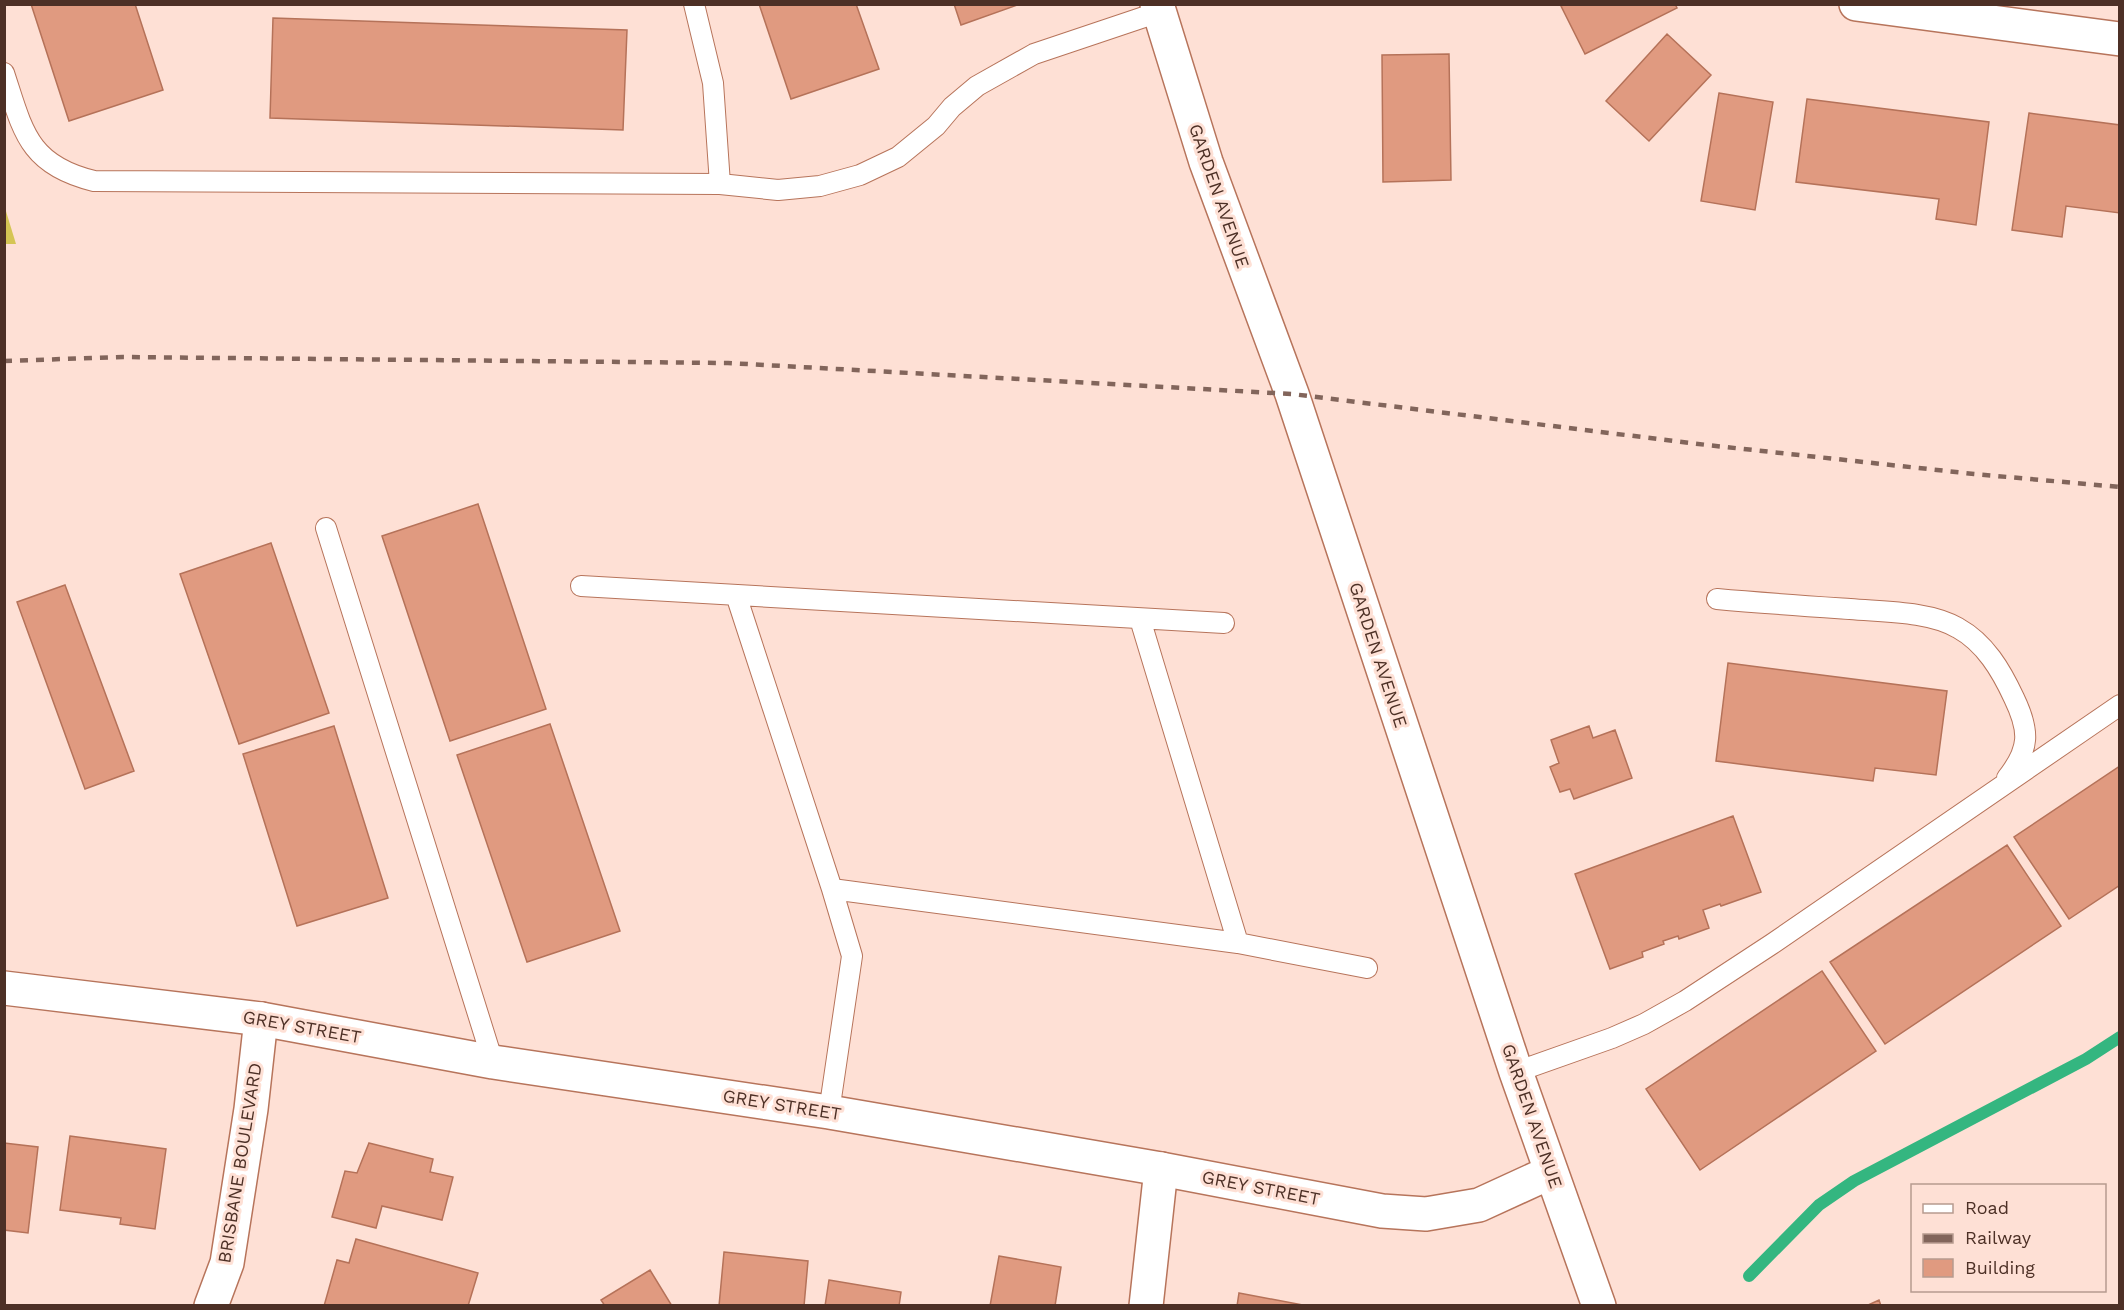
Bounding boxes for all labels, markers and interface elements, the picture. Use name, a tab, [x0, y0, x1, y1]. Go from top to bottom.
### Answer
street label: GARDEN AVENUE	[1185, 121, 1254, 271]
street label: GARDEN AVENUE	[1345, 580, 1412, 730]
street label: GREY STREET	[241, 1006, 363, 1047]
street label: GARDEN AVENUE	[1498, 1041, 1567, 1191]
street label: BRISBANE BOULEVARD	[213, 1061, 266, 1265]
street label: GREY STREET	[721, 1085, 843, 1124]
street label: GREY STREET	[1200, 1166, 1322, 1209]
legend	[1911, 1184, 2106, 1292]
text: Road	[1965, 1197, 2009, 1218]
text: Railway	[1965, 1227, 2032, 1248]
text: Building	[1965, 1257, 2035, 1278]

